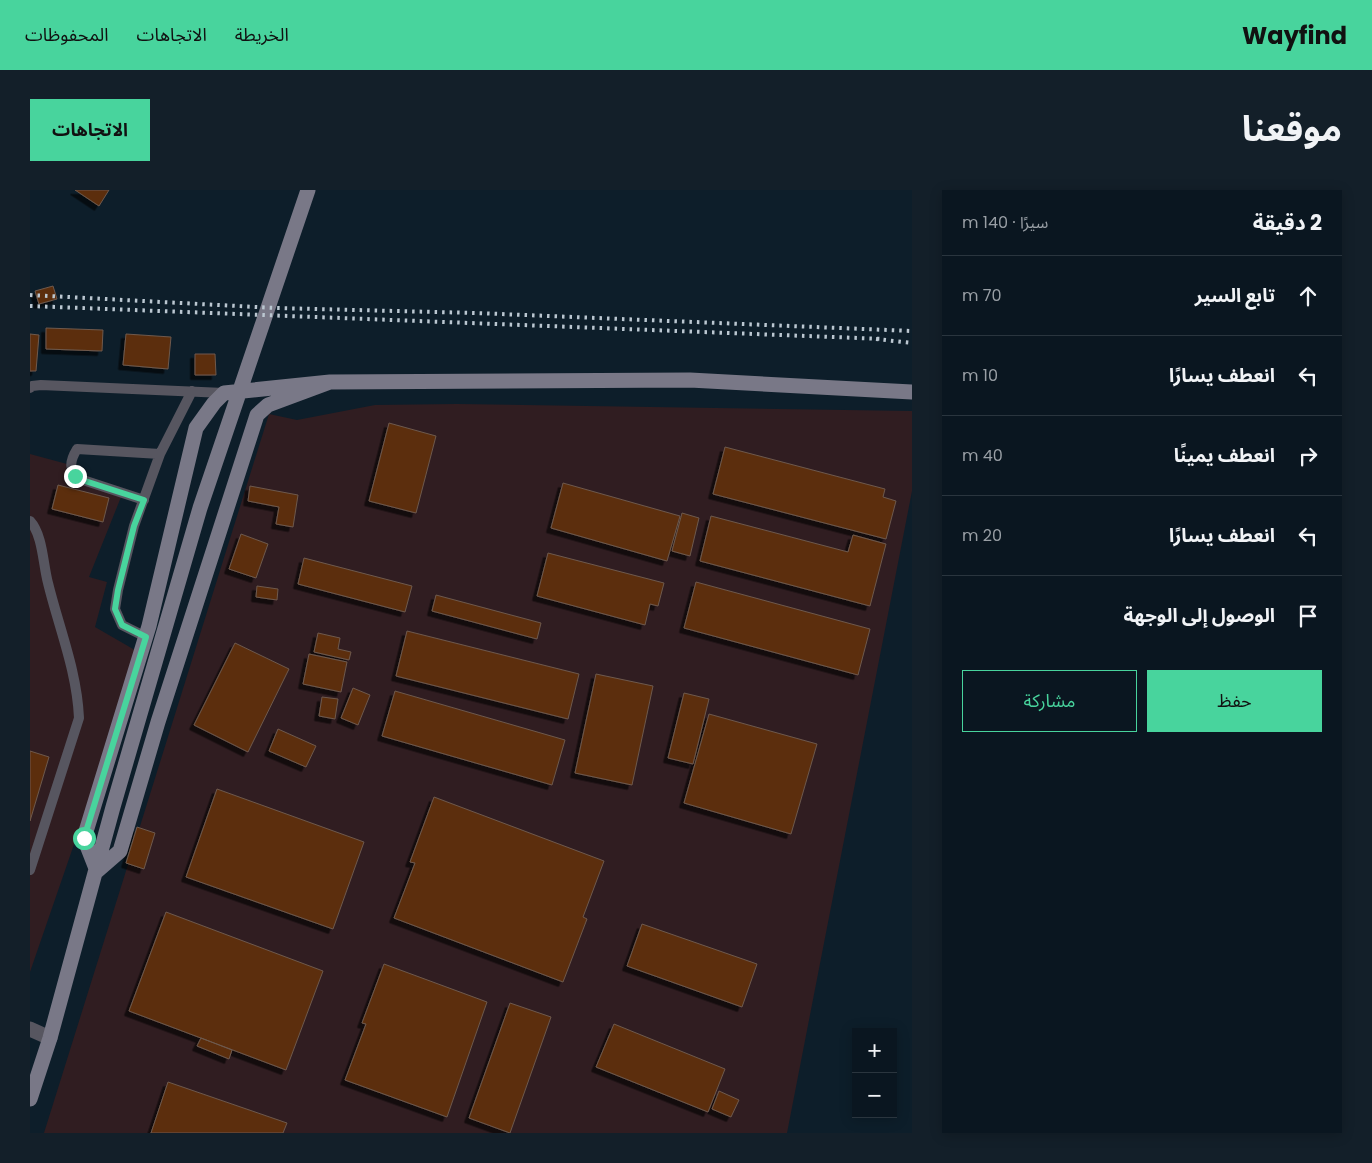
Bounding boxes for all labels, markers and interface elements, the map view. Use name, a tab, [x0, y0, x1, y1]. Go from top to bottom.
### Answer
text: Wayfind	[1242, 19, 1347, 52]
text: المحفوظات	[25, 22, 109, 47]
text: الاتجاهات	[137, 22, 207, 47]
text: الخريطة	[235, 22, 289, 47]
button: الاتجاهات	[30, 99, 150, 161]
text: موقعنا	[1242, 104, 1342, 153]
text: 2 دقيقة	[1253, 208, 1322, 237]
text: سيرًا · 140 m	[962, 211, 1048, 234]
text: تابع السير	[1195, 282, 1275, 309]
icon: ahead	[1294, 282, 1322, 310]
text: 70 m	[962, 284, 1002, 307]
text: انعطف يسارًا	[1169, 362, 1275, 389]
icon: left	[1294, 362, 1322, 390]
text: 10 m	[962, 364, 998, 387]
text: انعطف يمينًا	[1174, 442, 1275, 469]
icon: right	[1294, 442, 1322, 470]
text: 40 m	[962, 444, 1003, 467]
route end	[64, 465, 87, 488]
text: انعطف يسارًا	[1169, 522, 1275, 549]
icon: left	[1294, 522, 1322, 550]
text: 20 m	[962, 524, 1002, 547]
text: الوصول إلى الوجهة	[1123, 602, 1275, 629]
icon: arrive	[1294, 602, 1322, 630]
button: مشاركة	[962, 670, 1137, 732]
button: حفظ	[1147, 670, 1322, 732]
route start	[73, 827, 96, 850]
map controls	[852, 1028, 897, 1118]
button: +	[852, 1028, 897, 1073]
button: −	[852, 1073, 897, 1118]

